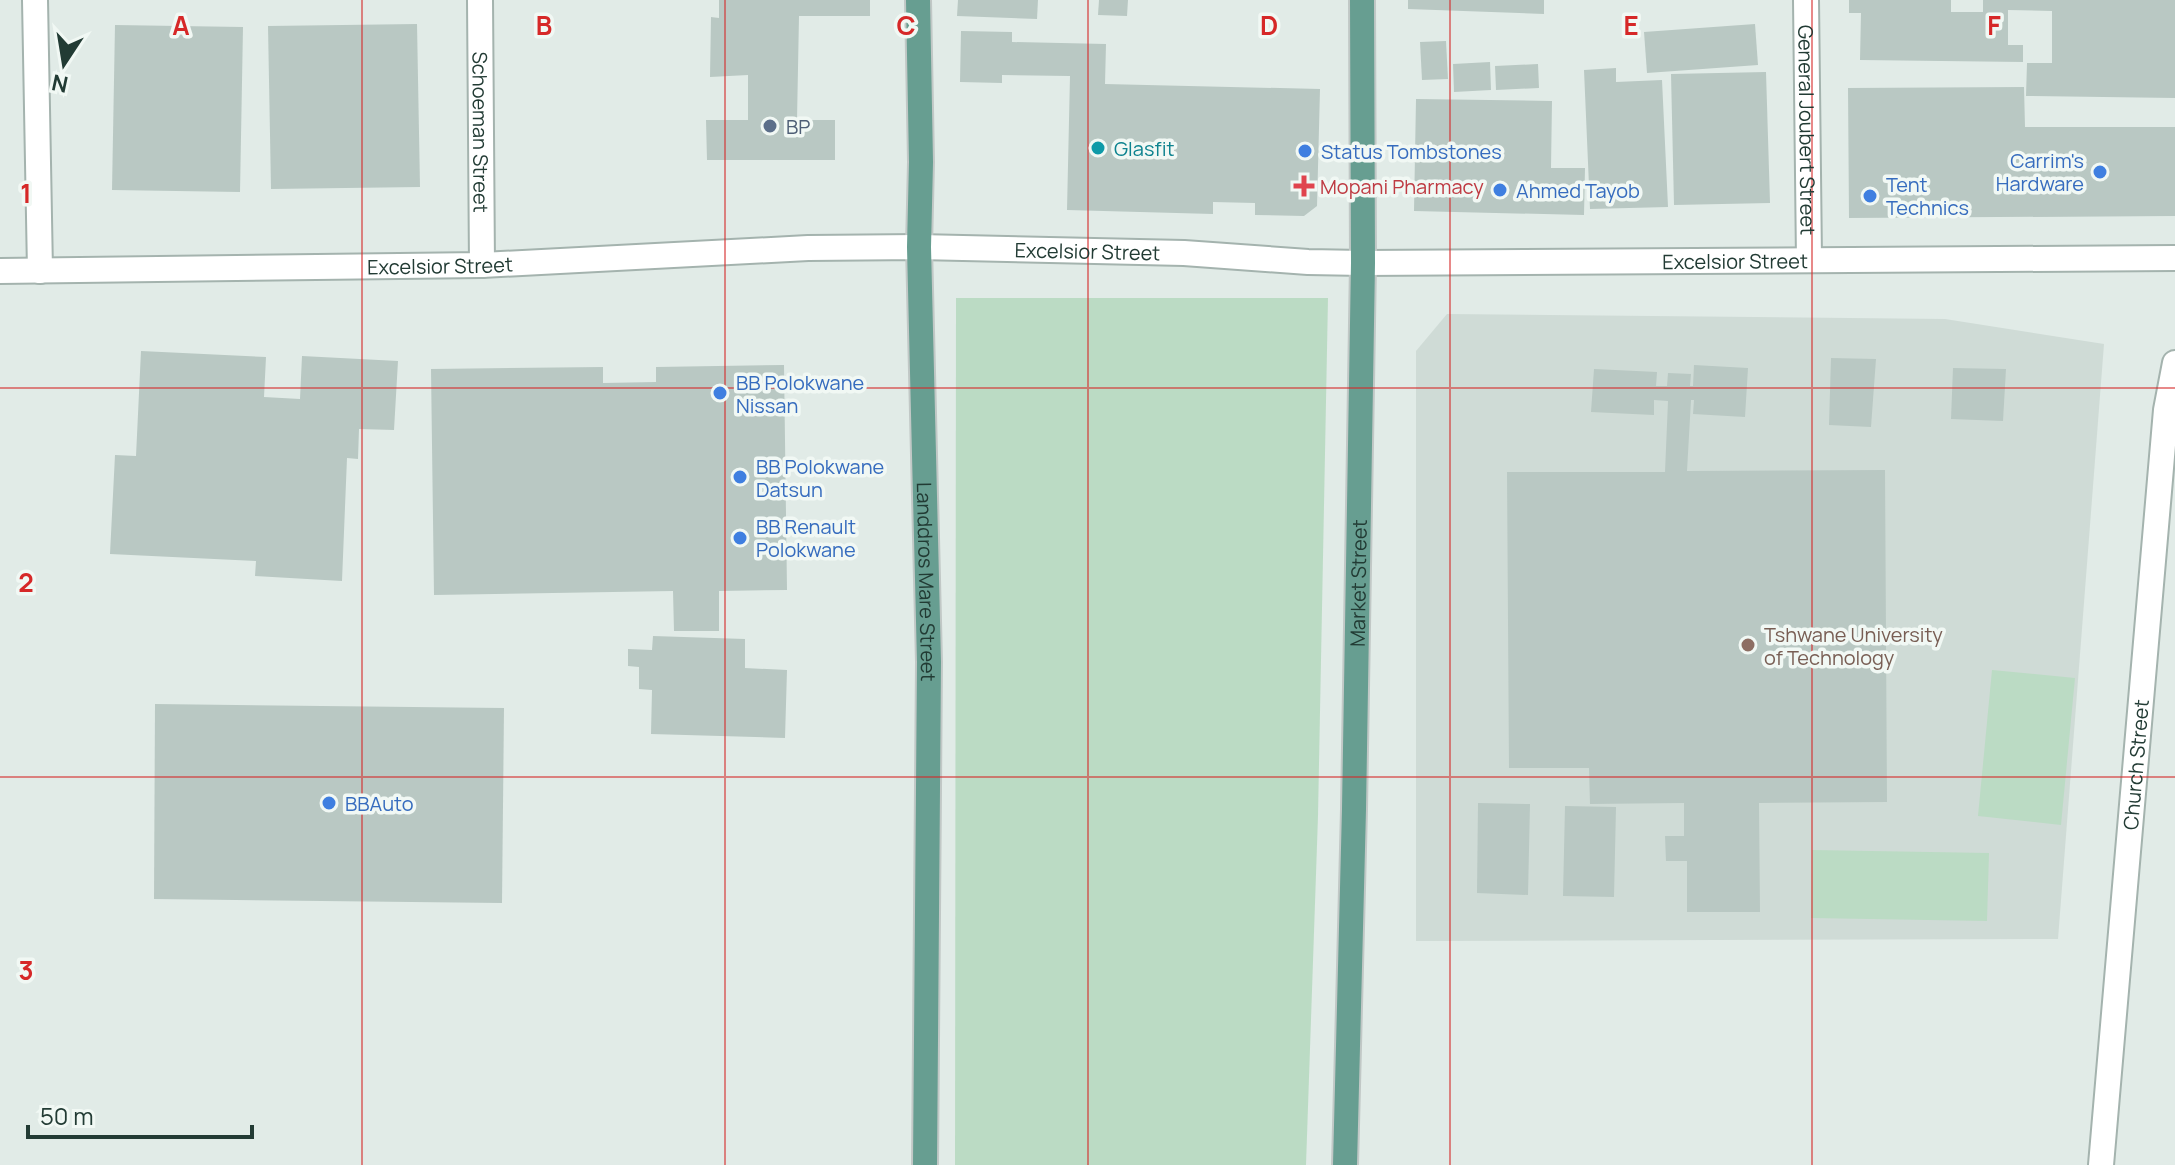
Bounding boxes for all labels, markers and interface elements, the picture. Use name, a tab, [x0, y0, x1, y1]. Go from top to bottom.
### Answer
text: A	[172, 7, 190, 43]
text: B	[536, 7, 552, 43]
text: C	[896, 7, 916, 43]
text: D	[1260, 7, 1278, 43]
text: E	[1623, 7, 1639, 43]
text: F	[1987, 7, 2001, 43]
north arrow	[24, 24, 104, 104]
street label: General Joubert Street	[1793, 25, 1822, 235]
street label: Schoeman Street	[467, 51, 495, 213]
text: N	[49, 67, 71, 100]
place label: BP	[786, 113, 810, 140]
marker: BP	[761, 117, 779, 135]
place label: Glasfit	[1114, 135, 1174, 162]
place label: Status Tombstones	[1321, 138, 1502, 165]
marker: Glasfit	[1089, 139, 1107, 157]
marker: Status Tombstones	[1296, 142, 1314, 160]
place label: Carrim's Hardware	[1996, 147, 2084, 197]
marker: Carrim's Hardware	[2091, 163, 2109, 181]
place label: Tent Technics	[1886, 171, 1969, 221]
place label: Mopani Pharmacy	[1320, 173, 1484, 200]
text: 1	[20, 175, 32, 211]
marker: Mopani Pharmacy	[1295, 177, 1313, 195]
place label: Ahmed Tayob	[1516, 177, 1640, 204]
marker: Ahmed Tayob	[1491, 181, 1509, 199]
marker: Tent Technics	[1861, 187, 1879, 205]
street label: Excelsior Street	[1014, 236, 1161, 266]
street label: Excelsior Street	[1662, 247, 1808, 275]
street label: Excelsior Street	[367, 250, 513, 280]
place label: BB Polokwane Nissan	[736, 369, 864, 419]
marker: BB Polokwane Nissan	[711, 384, 729, 402]
place label: BB Polokwane Datsun	[756, 453, 884, 503]
marker: BB Polokwane Datsun	[731, 468, 749, 486]
street label: Landdros Mare Street	[911, 482, 943, 682]
place label: BB Renault Polokwane	[756, 513, 856, 563]
street label: Market Street	[1343, 519, 1372, 647]
marker: BB Renault Polokwane	[731, 529, 749, 547]
text: 2	[18, 564, 34, 600]
place label: Tshwane University of Technology	[1764, 621, 1943, 671]
marker: Tshwane University of Technology	[1739, 636, 1757, 654]
street label: Church Street	[2116, 698, 2155, 831]
place label: BBAuto	[345, 790, 414, 817]
marker: BBAuto	[320, 794, 338, 812]
text: 3	[18, 952, 34, 988]
scale bar	[28, 1089, 252, 1139]
text: 50 m	[40, 1099, 94, 1132]

